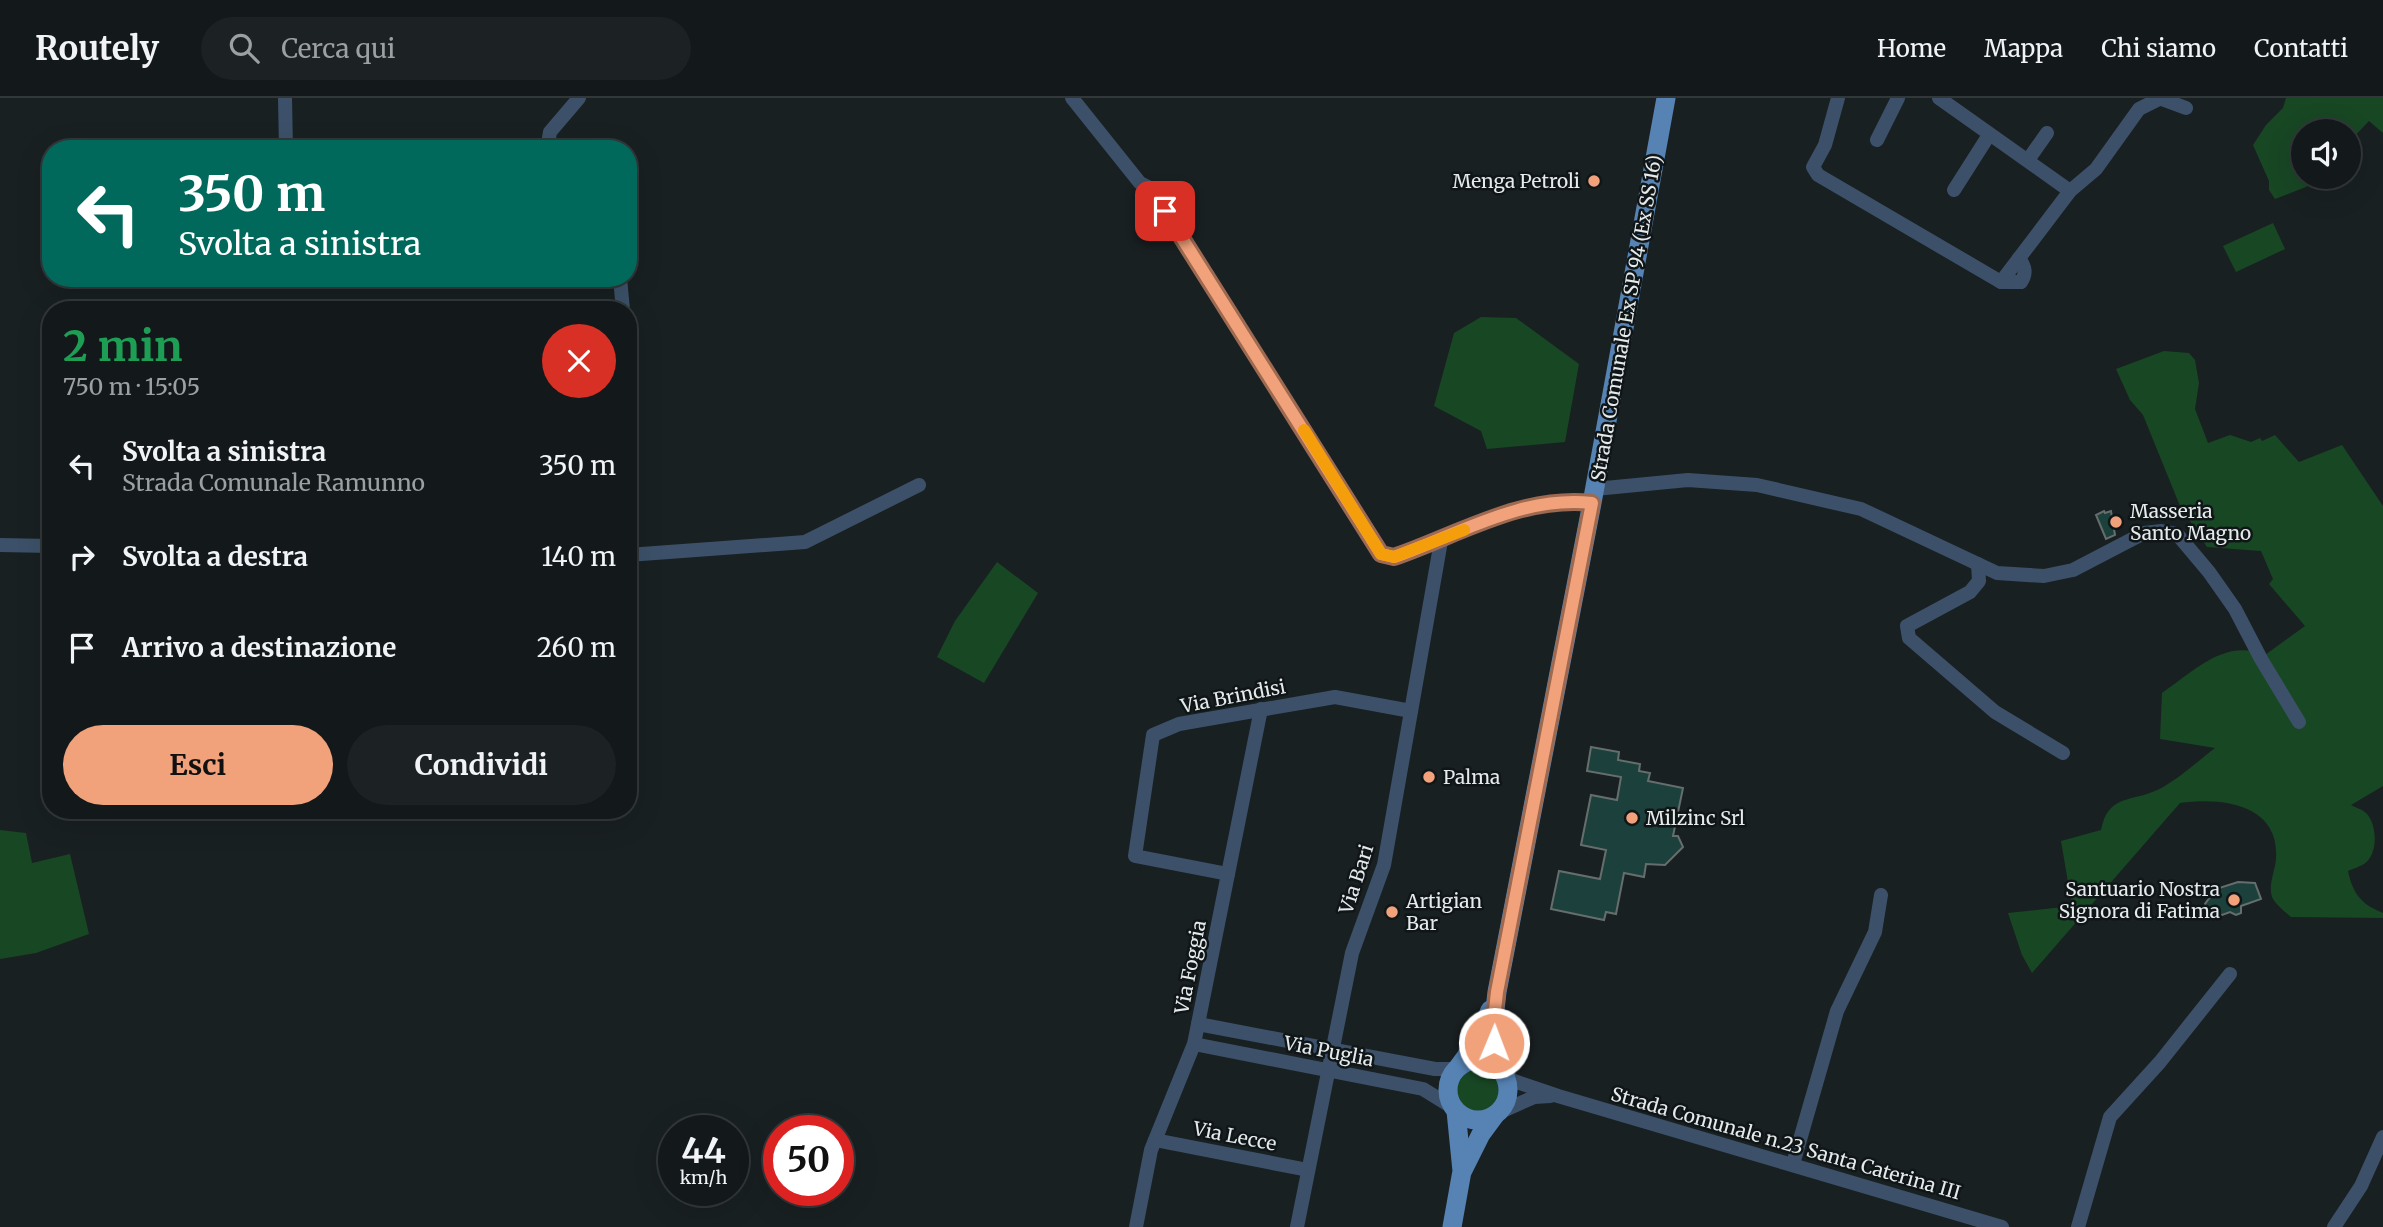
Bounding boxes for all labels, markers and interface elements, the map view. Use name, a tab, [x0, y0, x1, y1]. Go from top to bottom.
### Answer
search box	[201, 17, 691, 80]
text: Routely	[35, 28, 159, 69]
icon: search	[225, 29, 263, 67]
text: Cerca qui	[281, 32, 396, 65]
text: Home	[1877, 33, 1946, 64]
text: Mappa	[1984, 33, 2063, 64]
text: Chi siamo	[2101, 33, 2216, 64]
text: Contatti	[2254, 33, 2348, 64]
map controls	[2291, 119, 2361, 189]
button: sound	[2291, 119, 2361, 189]
street label: Strada Comunale Ex SP 94 (Ex SS 16)	[1585, 153, 1667, 483]
text: 350 m	[178, 163, 325, 224]
icon: left	[63, 168, 154, 259]
place label: Menga Petroli	[1453, 169, 1580, 193]
marker: Menga Petroli	[1586, 173, 1602, 189]
pin	[1135, 181, 1195, 241]
icon: arrive	[1146, 192, 1184, 230]
text: Svolta a sinistra	[178, 224, 421, 264]
text: 2 min	[63, 320, 183, 372]
button: close	[542, 324, 616, 398]
text: 750 m · 15:05	[63, 372, 200, 401]
text: Svolta a sinistra	[122, 435, 326, 468]
icon: left	[63, 447, 101, 485]
text: 350 m	[539, 449, 616, 482]
text: Strada Comunale Ramunno	[122, 468, 425, 497]
place label: Masseria Santo Magno	[2130, 499, 2251, 545]
marker: Masseria Santo Magno	[2108, 514, 2124, 530]
icon: right	[63, 538, 101, 576]
text: Svolta a destra	[122, 540, 308, 573]
text: 140 m	[541, 540, 616, 573]
icon: arrive	[63, 629, 101, 667]
text: Arrivo a destinazione	[122, 631, 396, 664]
text: 260 m	[537, 631, 616, 664]
street label: Via Brindisi	[1178, 674, 1287, 718]
button: Esci	[63, 725, 333, 805]
button: Condividi	[347, 725, 616, 805]
place label: Palma	[1443, 765, 1500, 789]
marker: Palma	[1421, 769, 1437, 785]
place label: Milzinc Srl	[1646, 806, 1745, 830]
marker: Milzinc Srl	[1624, 810, 1640, 826]
street label: Via Bari	[1333, 841, 1378, 918]
place label: Santuario Nostra Signora di Fatima	[2059, 877, 2220, 923]
place label: Artigian Bar	[1405, 889, 1483, 935]
marker: Santuario Nostra Signora di Fatima	[2226, 892, 2242, 908]
marker: Artigian Bar	[1384, 904, 1400, 920]
street label: Via Foggia	[1169, 918, 1211, 1017]
position arrow	[1457, 1006, 1531, 1080]
street label: Via Puglia	[1281, 1030, 1376, 1071]
street label: Strada Comunale n.23 Santa Caterina III	[1608, 1081, 1964, 1205]
speed limit sign: 50	[763, 1115, 854, 1206]
street label: Via Lecce	[1190, 1116, 1279, 1156]
text: 44	[681, 1129, 726, 1173]
text: km/h	[680, 1166, 727, 1189]

